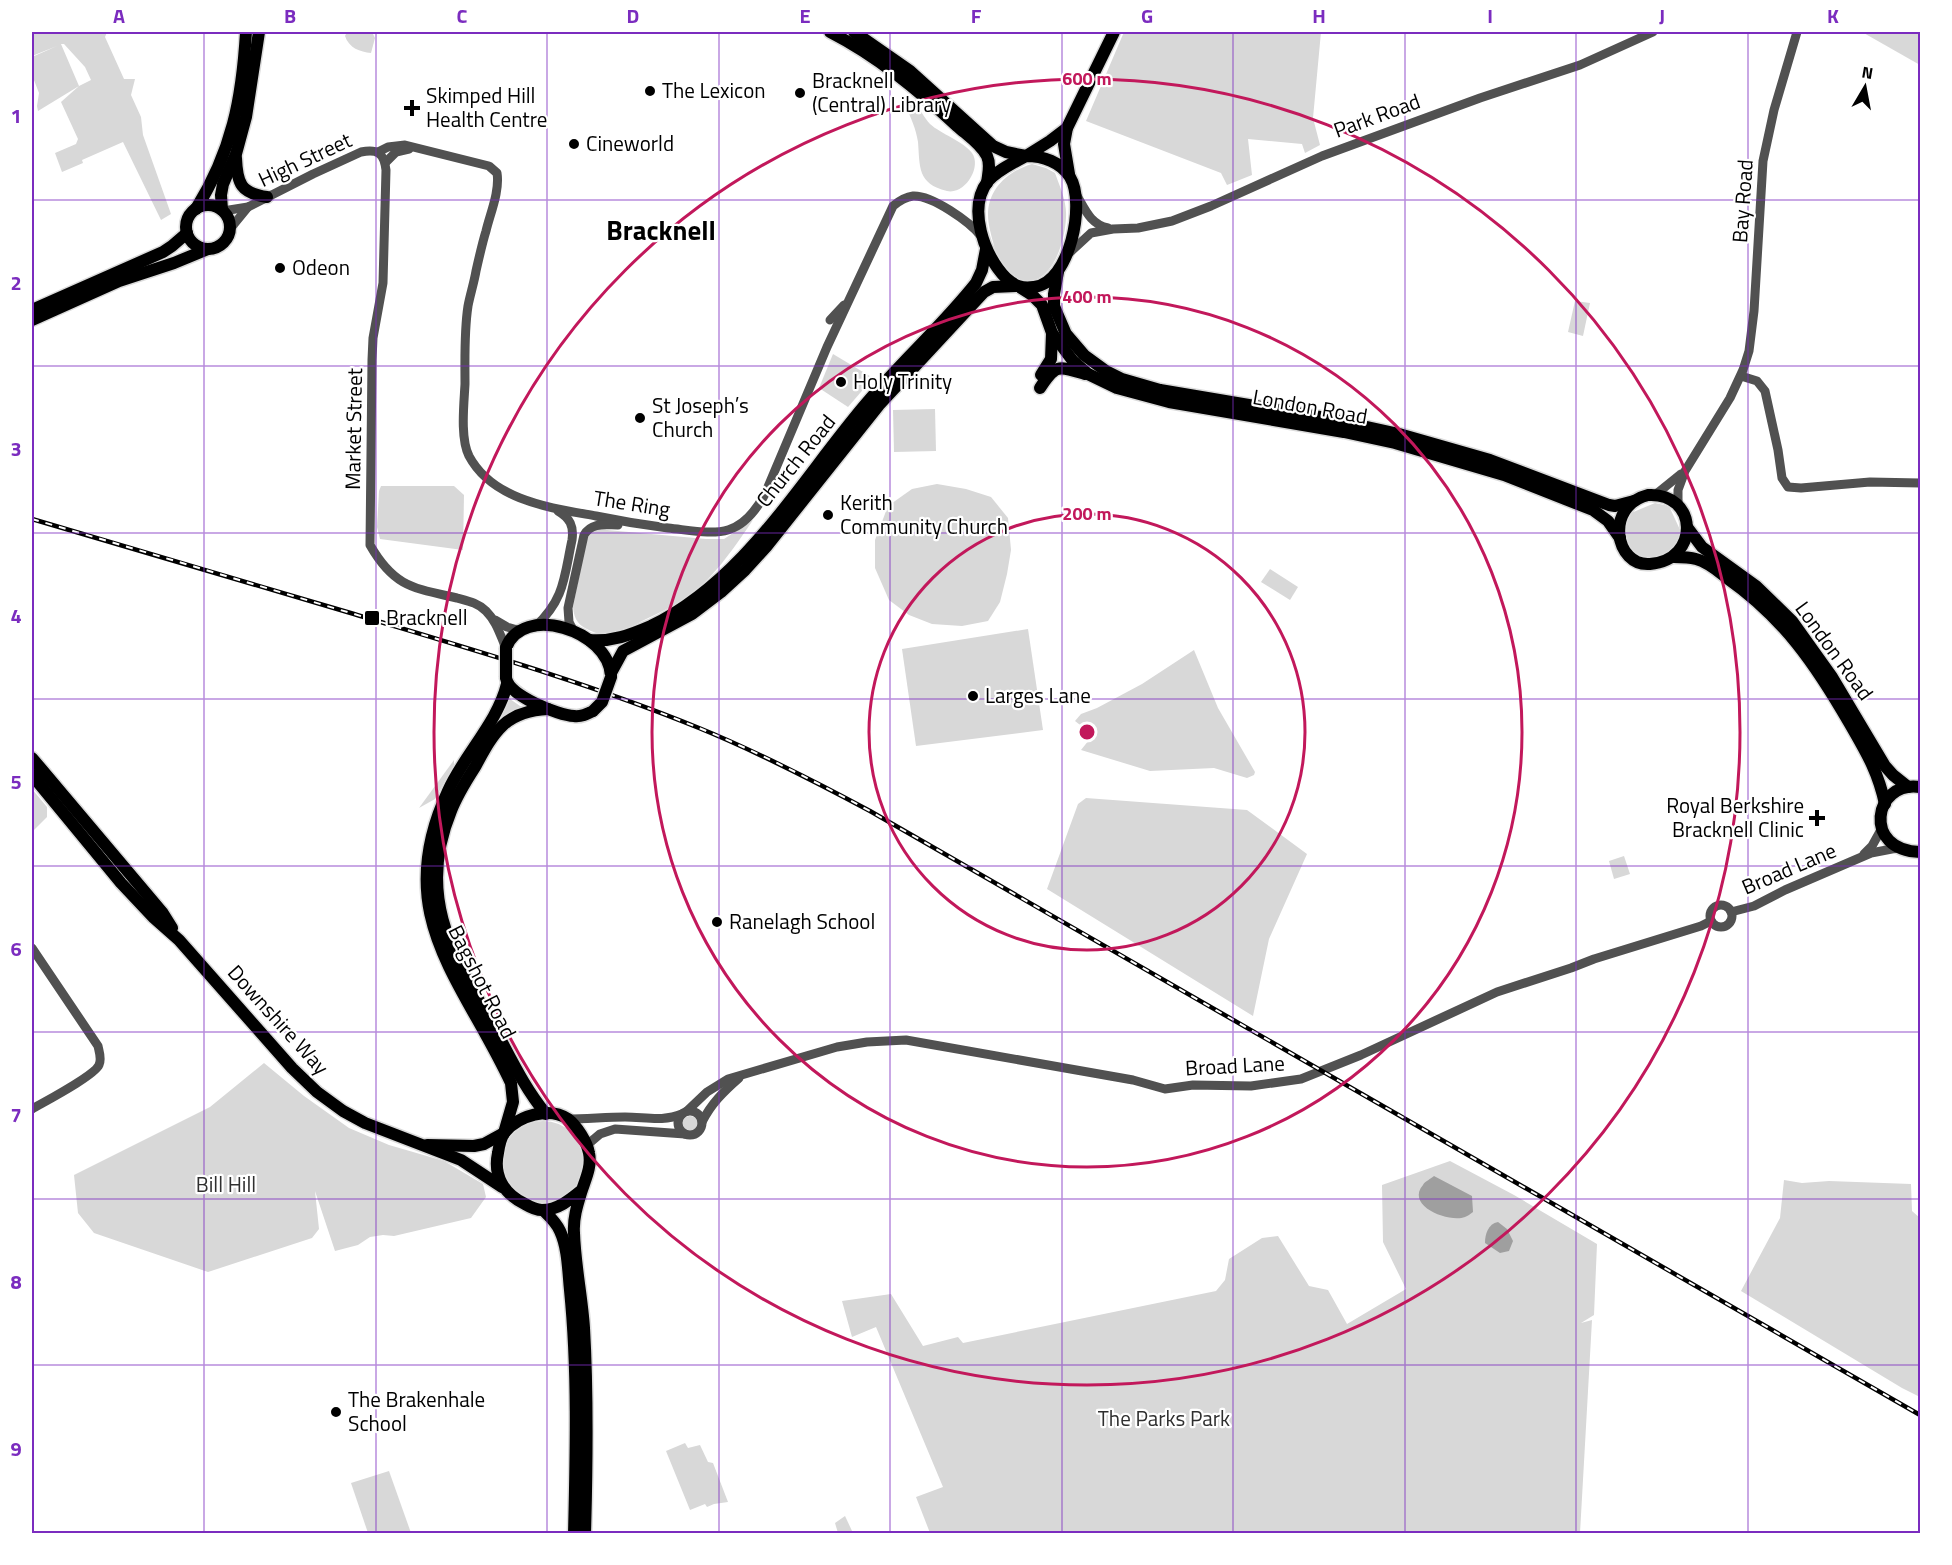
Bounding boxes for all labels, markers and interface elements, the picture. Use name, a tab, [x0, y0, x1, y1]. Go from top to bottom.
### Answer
text: A	[113, 0, 125, 31]
text: B	[284, 0, 296, 31]
text: C	[457, 0, 468, 31]
text: D	[627, 0, 639, 31]
text: E	[799, 0, 811, 31]
text: F	[971, 0, 982, 31]
text: G	[1141, 0, 1153, 31]
text: H	[1312, 0, 1326, 31]
text: I	[1487, 0, 1493, 31]
text: J	[1659, 0, 1665, 31]
text: K	[1827, 0, 1839, 31]
north arrow	[1835, 57, 1895, 117]
text: N	[1860, 59, 1875, 85]
place label: Bracknell (Central) Library	[812, 64, 951, 120]
text: 600 m	[1062, 65, 1112, 92]
place label: The Lexicon	[662, 74, 766, 106]
place label: Skimped Hill Health Centre	[426, 79, 547, 135]
marker: The Lexicon	[643, 84, 657, 98]
street label: Park Road	[1329, 85, 1425, 146]
marker: Bracknell (Central) Library	[793, 86, 807, 100]
marker: Skimped Hill Health Centre	[403, 99, 421, 117]
text: 1	[10, 100, 22, 131]
street label: High Street	[253, 123, 357, 195]
place label: Cineworld	[586, 127, 674, 159]
marker: Cineworld	[567, 137, 581, 151]
street label: Bay Road	[1723, 158, 1761, 244]
district label: Bracknell	[606, 209, 716, 250]
place label: Odeon	[292, 251, 350, 283]
marker: Odeon	[273, 261, 287, 275]
text: 2	[10, 267, 22, 298]
text: 400 m	[1062, 283, 1112, 310]
place label: Holy Trinity	[853, 365, 952, 397]
street label: Market Street	[336, 367, 370, 490]
marker: Holy Trinity	[834, 375, 848, 389]
street label: London Road	[1250, 380, 1370, 432]
place label: St Joseph’s Church	[652, 389, 749, 445]
street label: Church Road	[748, 407, 843, 514]
marker: St Joseph’s Church	[633, 411, 647, 425]
text: 3	[10, 433, 22, 464]
street label: The Ring	[592, 481, 673, 525]
place label: Kerith Community Church	[840, 486, 1008, 542]
text: 200 m	[1062, 500, 1112, 527]
marker: Kerith Community Church	[821, 508, 835, 522]
street label: London Road	[1788, 594, 1882, 707]
text: 4	[10, 600, 22, 631]
place label: Bracknell	[386, 601, 468, 633]
marker: Bracknell	[363, 609, 381, 627]
place label: Larges Lane	[985, 679, 1091, 711]
marker: Larges Lane	[966, 689, 980, 703]
centre of rings	[1077, 722, 1097, 742]
text: 5	[10, 766, 22, 797]
place label: Royal Berkshire Bracknell Clinic	[1666, 789, 1804, 845]
marker: Royal Berkshire Bracknell Clinic	[1808, 809, 1826, 827]
street label: Broad Lane	[1736, 834, 1841, 902]
place label: Ranelagh School	[729, 905, 875, 937]
marker: Ranelagh School	[710, 915, 724, 929]
street label: Bagshot Road	[441, 919, 525, 1044]
text: 6	[10, 933, 22, 964]
street label: Downshire Way	[220, 957, 337, 1082]
street label: Broad Lane	[1184, 1046, 1286, 1084]
text: 7	[10, 1099, 22, 1130]
park label: Bill Hill	[196, 1168, 256, 1200]
text: 8	[10, 1266, 22, 1297]
place label: The Brakenhale School	[348, 1383, 485, 1439]
park label: The Parks Park	[1098, 1402, 1230, 1434]
marker: The Brakenhale School	[329, 1405, 343, 1419]
text: 9	[10, 1433, 22, 1464]

